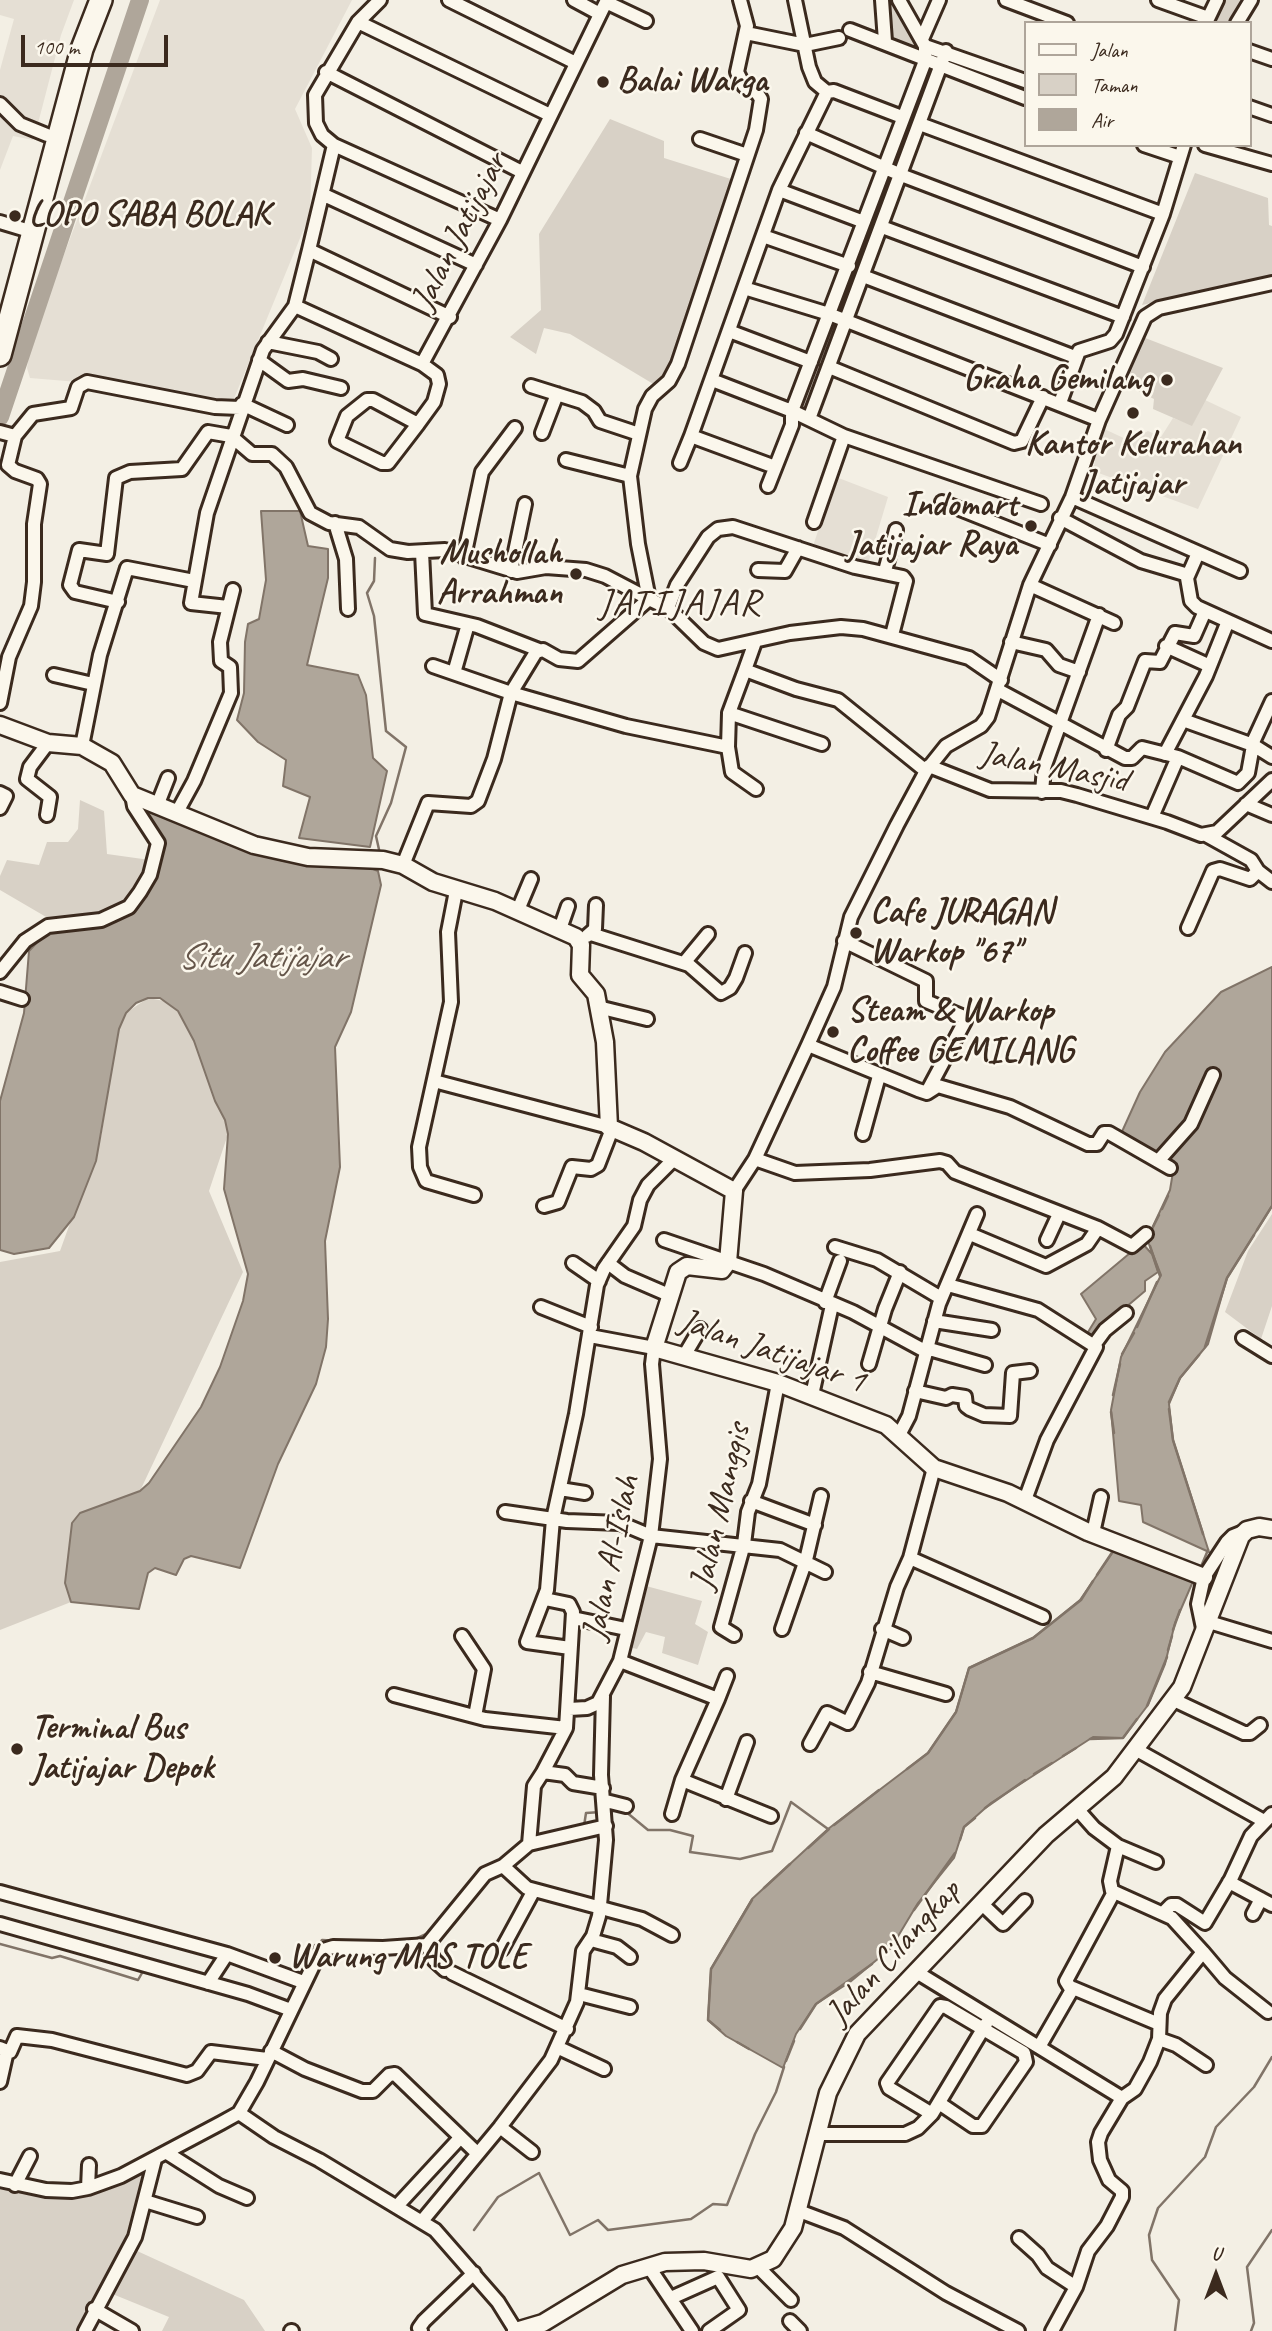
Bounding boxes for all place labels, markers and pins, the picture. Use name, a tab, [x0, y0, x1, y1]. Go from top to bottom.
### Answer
place label: Balai Warga	[617, 61, 767, 103]
marker: Balai Warga	[595, 74, 611, 90]
place label: LOPO SABA BOLAK	[29, 195, 269, 237]
marker: LOPO SABA BOLAK	[7, 208, 23, 224]
place label: Graha Gemilang	[963, 359, 1153, 401]
marker: Graha Gemilang	[1159, 372, 1175, 388]
marker: Kantor Kelurahan Jatijajar	[1125, 405, 1141, 421]
place label: Kantor Kelurahan Jatijajar	[1025, 424, 1241, 506]
place label: Indomart Jatijajar Raya	[846, 485, 1017, 567]
marker: Indomart Jatijajar Raya	[1023, 518, 1039, 534]
place label: Mushollah Arrahman	[437, 533, 562, 615]
marker: Mushollah Arrahman	[568, 566, 584, 582]
place label: Cafe JURAGAN Warkop "67"	[870, 892, 1053, 974]
marker: Cafe JURAGAN Warkop "67"	[848, 925, 864, 941]
place label: Steam & Warkop Coffee GEMILANG	[847, 991, 1073, 1073]
marker: Steam & Warkop Coffee GEMILANG	[825, 1024, 841, 1040]
place label: Terminal Bus Jatijajar Depok	[31, 1708, 214, 1790]
marker: Terminal Bus Jatijajar Depok	[9, 1741, 25, 1757]
place label: Warung MAS TOLE	[289, 1937, 527, 1979]
marker: Warung MAS TOLE	[267, 1950, 283, 1966]

